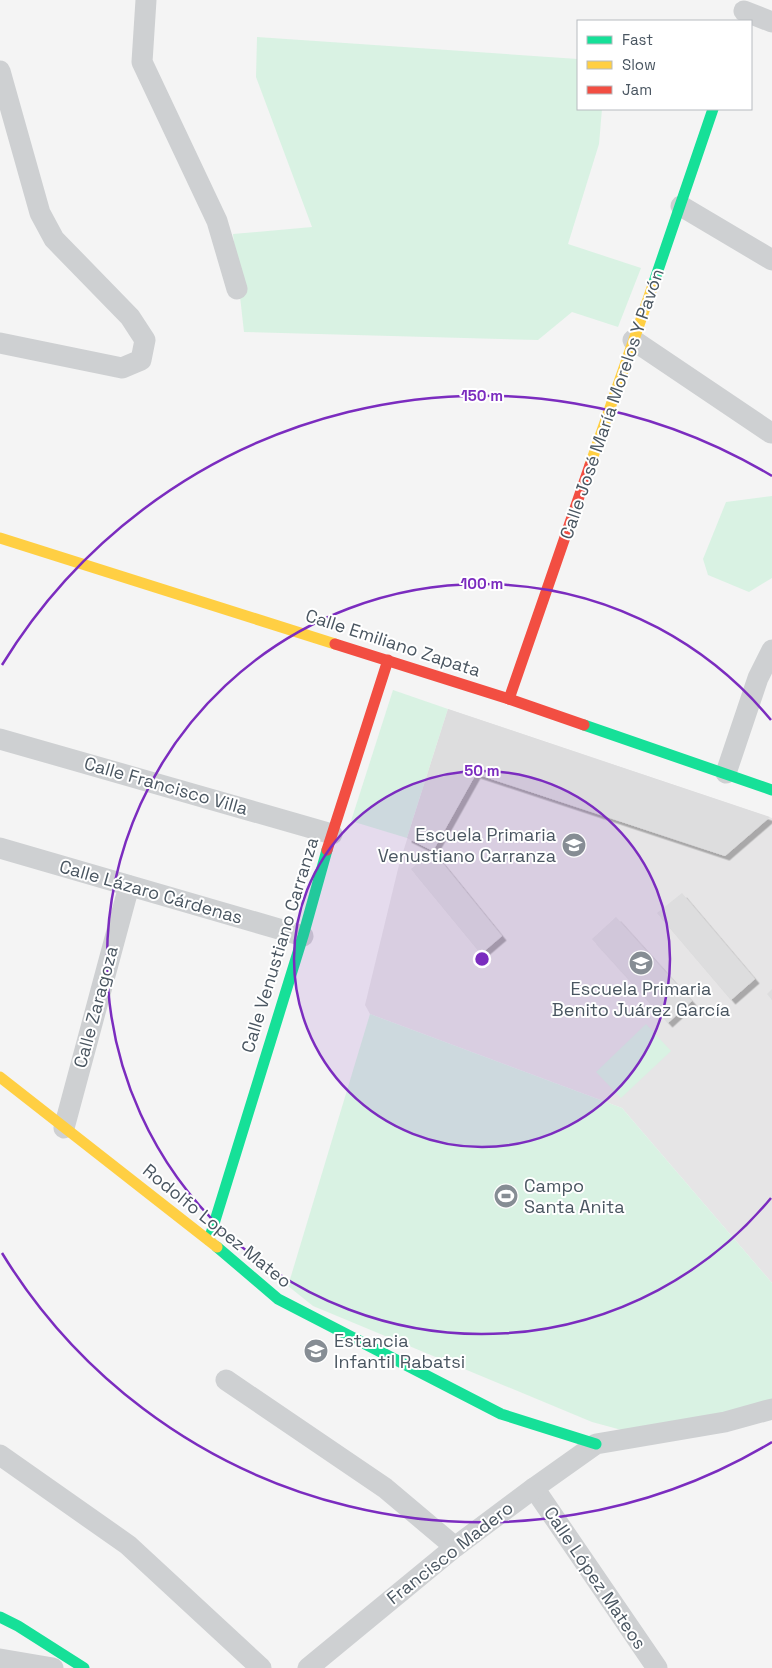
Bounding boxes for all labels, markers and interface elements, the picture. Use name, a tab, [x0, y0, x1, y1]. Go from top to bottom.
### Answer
legend	[577, 20, 752, 110]
text: Fast	[622, 30, 653, 49]
text: Slow	[622, 55, 656, 74]
text: Jam	[622, 80, 652, 99]
street label: Calle José María Morelos Y Pavón	[554, 265, 669, 542]
text: 150 m	[461, 386, 503, 405]
text: 100 m	[461, 574, 503, 593]
street label: Calle Emiliano Zapata	[303, 603, 484, 682]
street label: Calle Francisco Villa	[82, 751, 251, 820]
text: 50 m	[464, 761, 500, 780]
place label: Escuela Primaria Venustiano Carranza	[378, 823, 556, 867]
school or university icon: Escuela Primaria Venustiano Carranza	[561, 832, 587, 858]
street label: Calle Venustiano Carranza	[236, 834, 323, 1055]
street label: Calle Lázaro Cárdenas	[57, 854, 245, 929]
street label: Calle Zaragoza	[68, 943, 123, 1070]
centre of rings	[473, 950, 491, 968]
school or university icon: Escuela Primaria Benito Juárez García	[628, 950, 654, 976]
place label: Escuela Primaria Benito Juárez García	[552, 977, 730, 1021]
street label: Rodolfo Lopez Mateo	[138, 1159, 296, 1293]
place label: Campo Santa Anita	[524, 1174, 625, 1218]
sports icon: Campo Santa Anita	[493, 1183, 519, 1209]
place label: Estancia Infantil Rabatsi	[334, 1329, 465, 1373]
school or university icon: Estancia Infantil Rabatsi	[303, 1338, 329, 1364]
street label: Francisco Madero	[382, 1496, 518, 1609]
street label: Calle López Mateos	[539, 1502, 652, 1654]

